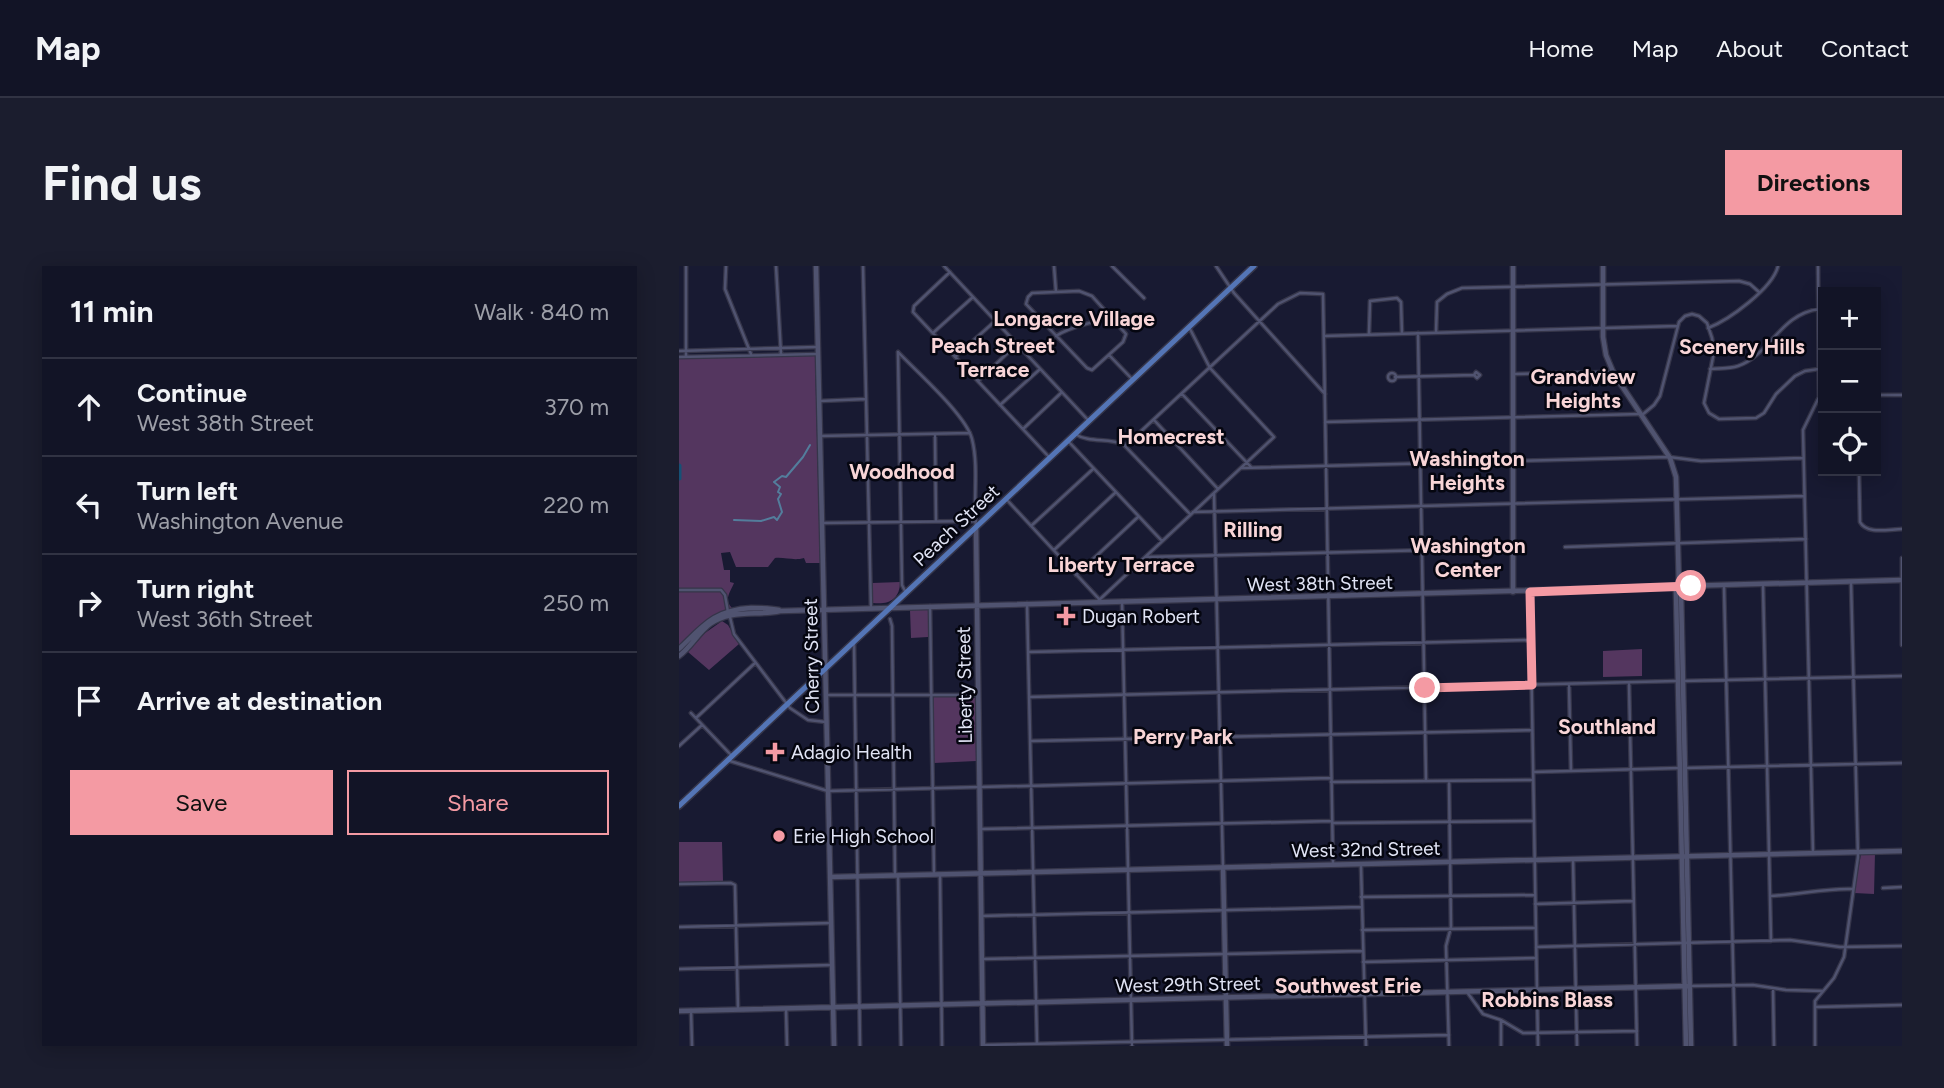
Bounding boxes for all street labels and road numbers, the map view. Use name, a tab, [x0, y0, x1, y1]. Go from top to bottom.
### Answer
street label: Peach Street	[908, 480, 1004, 571]
street label: West 38th Street	[1247, 571, 1393, 596]
street label: Cherry Street	[799, 598, 824, 714]
street label: Liberty Street	[952, 626, 977, 744]
street label: West 32nd Street	[1291, 837, 1441, 862]
street label: West 29th Street	[1115, 972, 1261, 997]

